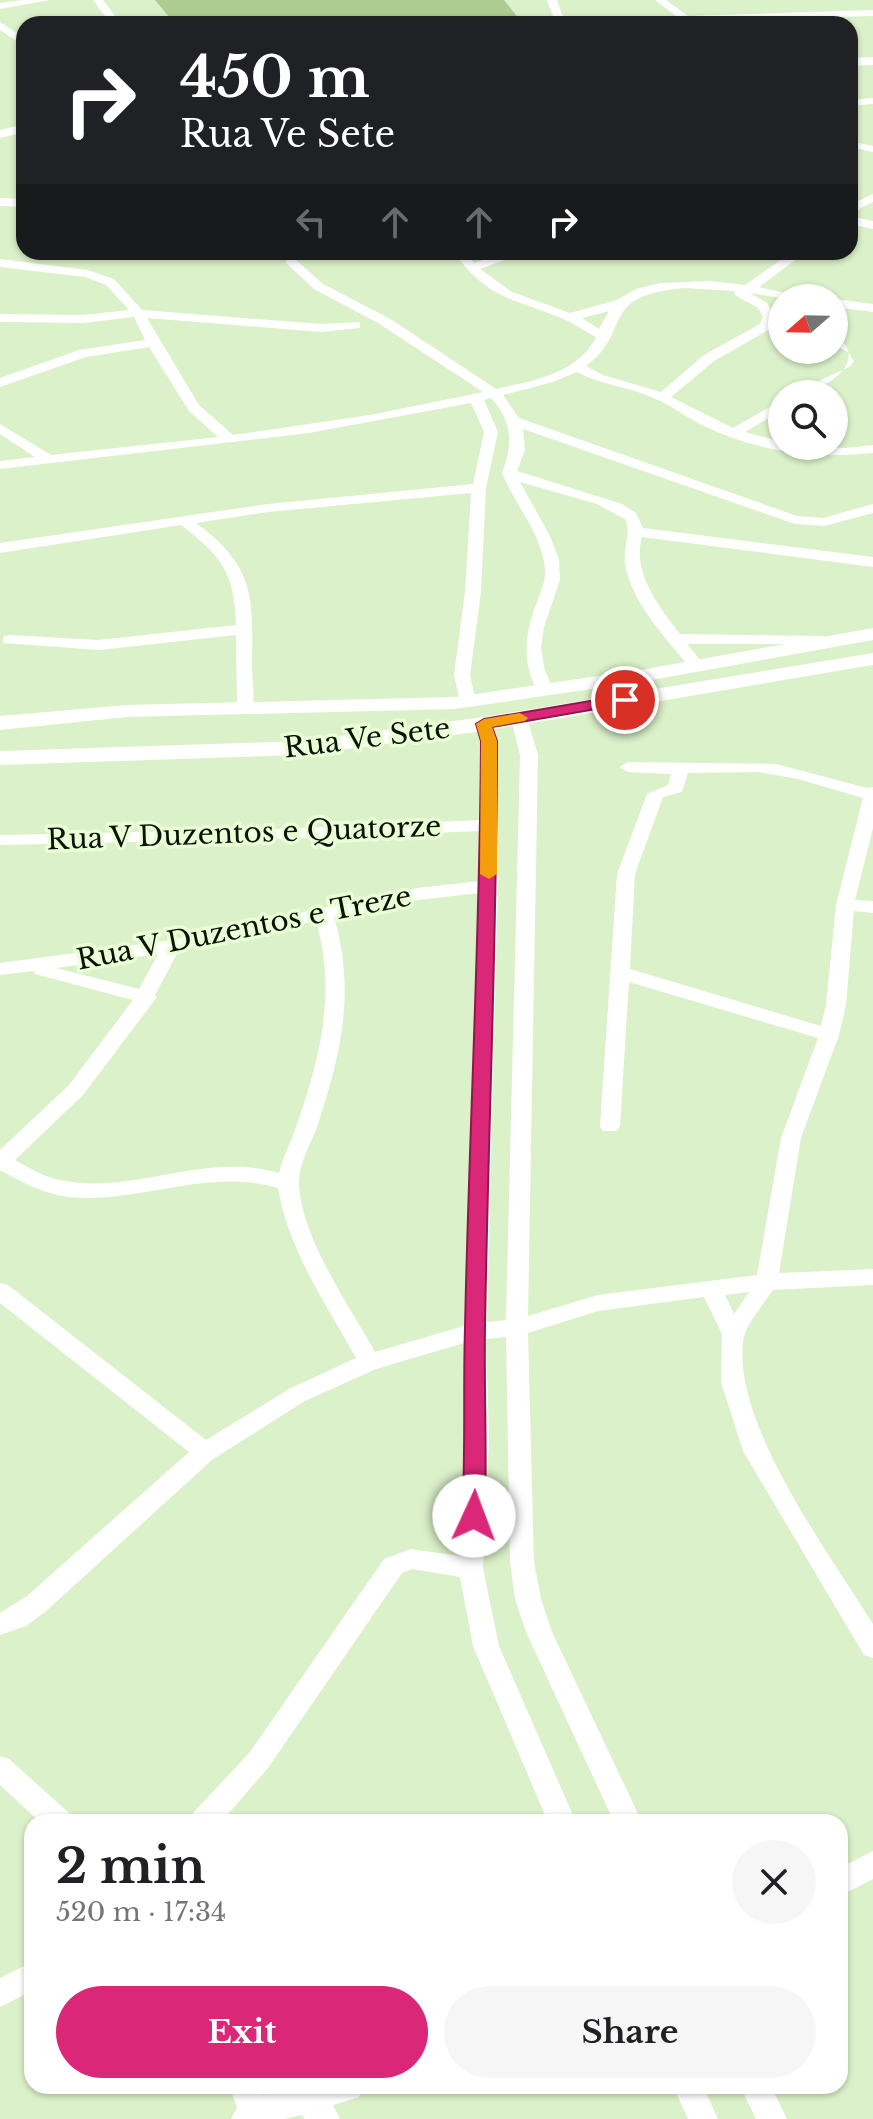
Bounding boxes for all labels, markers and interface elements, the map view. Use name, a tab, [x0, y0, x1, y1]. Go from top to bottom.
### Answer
text: 450 m	[180, 43, 370, 112]
icon: right	[48, 48, 152, 152]
text: Rua Ve Sete	[180, 112, 395, 157]
icon: left	[289, 200, 333, 244]
icon: ahead	[373, 200, 417, 244]
icon: ahead	[457, 200, 501, 244]
icon: right	[541, 200, 585, 244]
north arrow	[768, 284, 848, 364]
map controls	[768, 284, 848, 460]
button: search	[768, 380, 848, 460]
pin	[591, 666, 659, 734]
icon: arrive	[603, 678, 647, 722]
street label: Rua Ve Sete	[282, 710, 452, 766]
street label: Rua V Duzentos e Quatorze	[46, 809, 442, 857]
street label: Rua V Duzentos e Treze	[74, 878, 414, 978]
position arrow	[432, 1474, 516, 1558]
text: 2 min	[56, 1836, 205, 1896]
button: close	[732, 1840, 816, 1924]
text: 520 m · 17:34	[56, 1896, 226, 1928]
button: Exit	[56, 1986, 428, 2078]
button: Share	[444, 1986, 816, 2078]

